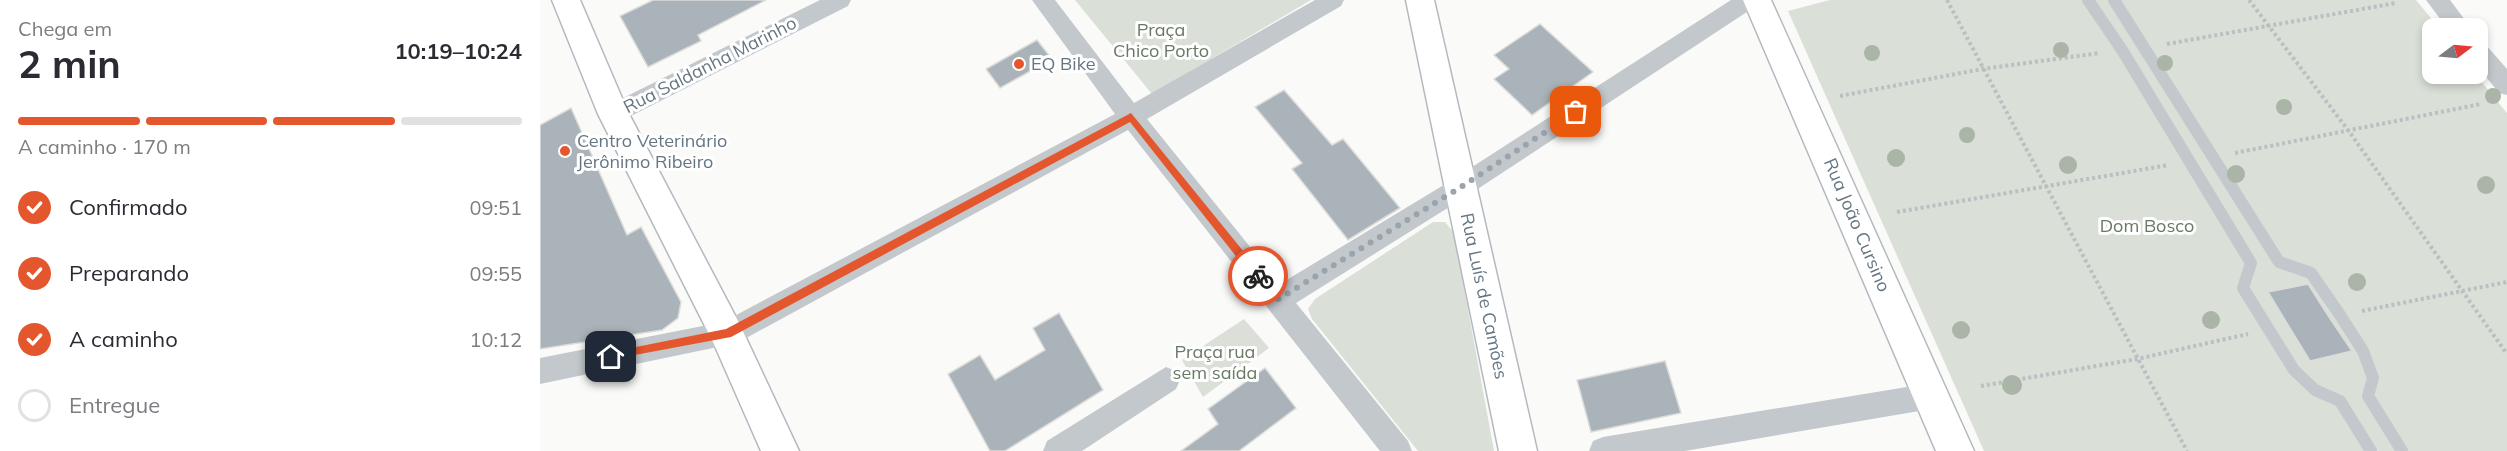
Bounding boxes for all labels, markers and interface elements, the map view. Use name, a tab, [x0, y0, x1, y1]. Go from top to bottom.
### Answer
street label: Rua Saldanha Marinho	[619, 11, 800, 118]
text: Chega em	[18, 16, 112, 41]
park label: Praça Chico Porto	[1113, 18, 1209, 62]
north arrow	[2422, 18, 2488, 84]
map controls	[2422, 18, 2488, 84]
text: 10:19–10:24	[394, 37, 522, 65]
text: 2 min	[18, 39, 121, 88]
place label: EQ Bike	[1031, 52, 1095, 75]
marker: EQ Bike	[1012, 57, 1026, 71]
pin	[1550, 86, 1601, 137]
icon: bag	[1559, 95, 1592, 128]
place label: Centro Veterinário Jerônimo Ribeiro	[577, 129, 727, 173]
text: A caminho · 170 m	[18, 134, 191, 159]
marker: Centro Veterinário Jerônimo Ribeiro	[558, 144, 572, 158]
street label: Rua João Cursino	[1819, 154, 1896, 295]
icon: check	[18, 191, 51, 224]
text: Confirmado	[69, 193, 188, 221]
text: 09:51	[469, 195, 522, 220]
street label: Rua Luís de Camões	[1456, 211, 1513, 381]
park label: Dom Bosco	[2100, 214, 2194, 237]
courier	[1228, 246, 1288, 306]
icon: check	[18, 257, 51, 290]
text: Preparando	[69, 259, 189, 287]
icon: bike	[1242, 260, 1275, 293]
text: 09:55	[469, 261, 522, 286]
icon: check	[18, 323, 51, 356]
text: A caminho	[69, 325, 178, 353]
text: 10:12	[469, 327, 522, 352]
pin	[585, 331, 636, 382]
icon: home	[594, 340, 627, 373]
park label: Praça rua sem saída	[1173, 340, 1257, 384]
text: Entregue	[69, 391, 160, 419]

